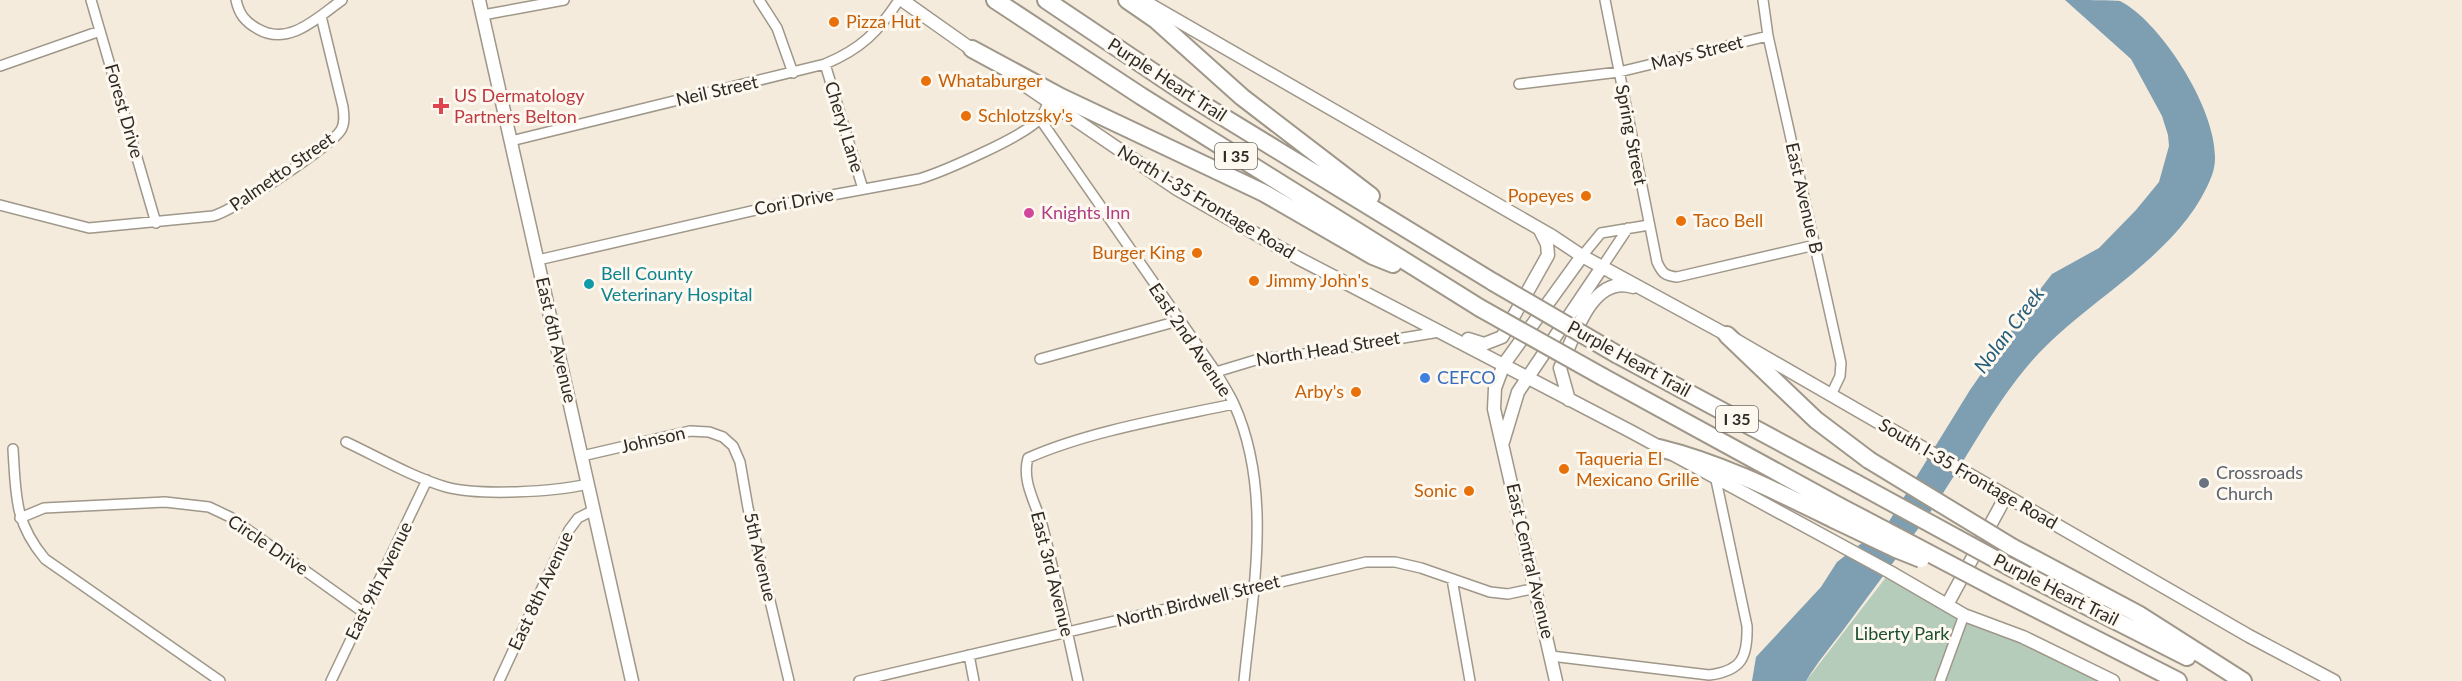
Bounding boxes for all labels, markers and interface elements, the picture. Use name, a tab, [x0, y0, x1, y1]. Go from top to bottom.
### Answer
place label: Pizza Hut	[846, 10, 922, 32]
marker: Pizza Hut	[827, 15, 841, 29]
street label: Mays Street	[1648, 30, 1746, 74]
street label: Purple Heart Trail	[1104, 33, 1231, 126]
street label: Forest Drive	[101, 61, 149, 160]
place label: Whataburger	[938, 69, 1043, 91]
street label: Neil Street	[674, 70, 760, 110]
marker: Whataburger	[919, 74, 933, 88]
street label: Cheryl Lane	[821, 79, 869, 175]
street label: Spring Street	[1611, 83, 1653, 187]
place label: US Dermatology Partners Belton	[454, 84, 585, 127]
marker: US Dermatology Partners Belton	[432, 97, 450, 115]
place label: Schlotzsky's	[978, 104, 1073, 126]
marker: Schlotzsky's	[959, 109, 973, 123]
street label: Palmetto Street	[225, 127, 338, 215]
street label: North I-35 Frontage Road	[1114, 139, 1299, 263]
street label: East Avenue B	[1782, 140, 1828, 255]
road number: I 35	[1215, 143, 1257, 169]
street label: Cori Drive	[752, 183, 835, 219]
place label: Popeyes	[1508, 184, 1574, 206]
marker: Popeyes	[1579, 189, 1593, 203]
place label: Knights Inn	[1041, 201, 1130, 223]
marker: Knights Inn	[1022, 206, 1036, 220]
place label: Taco Bell	[1693, 209, 1763, 231]
marker: Taco Bell	[1674, 214, 1688, 228]
place label: Burger King	[1092, 241, 1185, 263]
marker: Burger King	[1190, 246, 1204, 260]
place label: Bell County Veterinary Hospital	[601, 262, 753, 305]
place label: Jimmy John's	[1266, 269, 1369, 291]
marker: Jimmy John's	[1247, 274, 1261, 288]
street label: East 6th Avenue	[532, 275, 582, 405]
marker: Bell County Veterinary Hospital	[582, 277, 596, 291]
street label: East 2nd Avenue	[1145, 278, 1237, 400]
water label: Nolan Creek	[1968, 281, 2049, 377]
street label: Purple Heart Trail	[1564, 315, 1695, 401]
street label: North Head Street	[1254, 326, 1402, 370]
place label: CEFCO	[1437, 366, 1496, 388]
marker: CEFCO	[1418, 371, 1432, 385]
place label: Arby's	[1295, 380, 1344, 402]
marker: Arby's	[1349, 385, 1363, 399]
road number: I 35	[1716, 406, 1758, 432]
street label: South I-35 Frontage Road	[1875, 413, 2062, 533]
street label: Johnson	[618, 421, 687, 457]
place label: Taqueria El Mexicano Grille	[1576, 447, 1699, 490]
place label: Crossroads Church	[2216, 461, 2303, 504]
marker: Taqueria El Mexicano Grille	[1557, 462, 1571, 476]
marker: Crossroads Church	[2197, 476, 2211, 490]
place label: Sonic	[1414, 479, 1457, 501]
street label: East Central Avenue	[1502, 481, 1560, 641]
marker: Sonic	[1462, 484, 1476, 498]
street label: Circle Drive	[224, 509, 313, 579]
street label: East 3rd Avenue	[1027, 509, 1079, 639]
street label: 5th Avenue	[740, 510, 782, 603]
street label: East 9th Avenue	[340, 518, 416, 643]
street label: East 8th Avenue	[503, 528, 577, 654]
street label: Purple Heart Trail	[1990, 548, 2123, 630]
street label: North Birdwell Street	[1114, 569, 1282, 631]
park label: Liberty Park	[1855, 622, 1950, 644]

